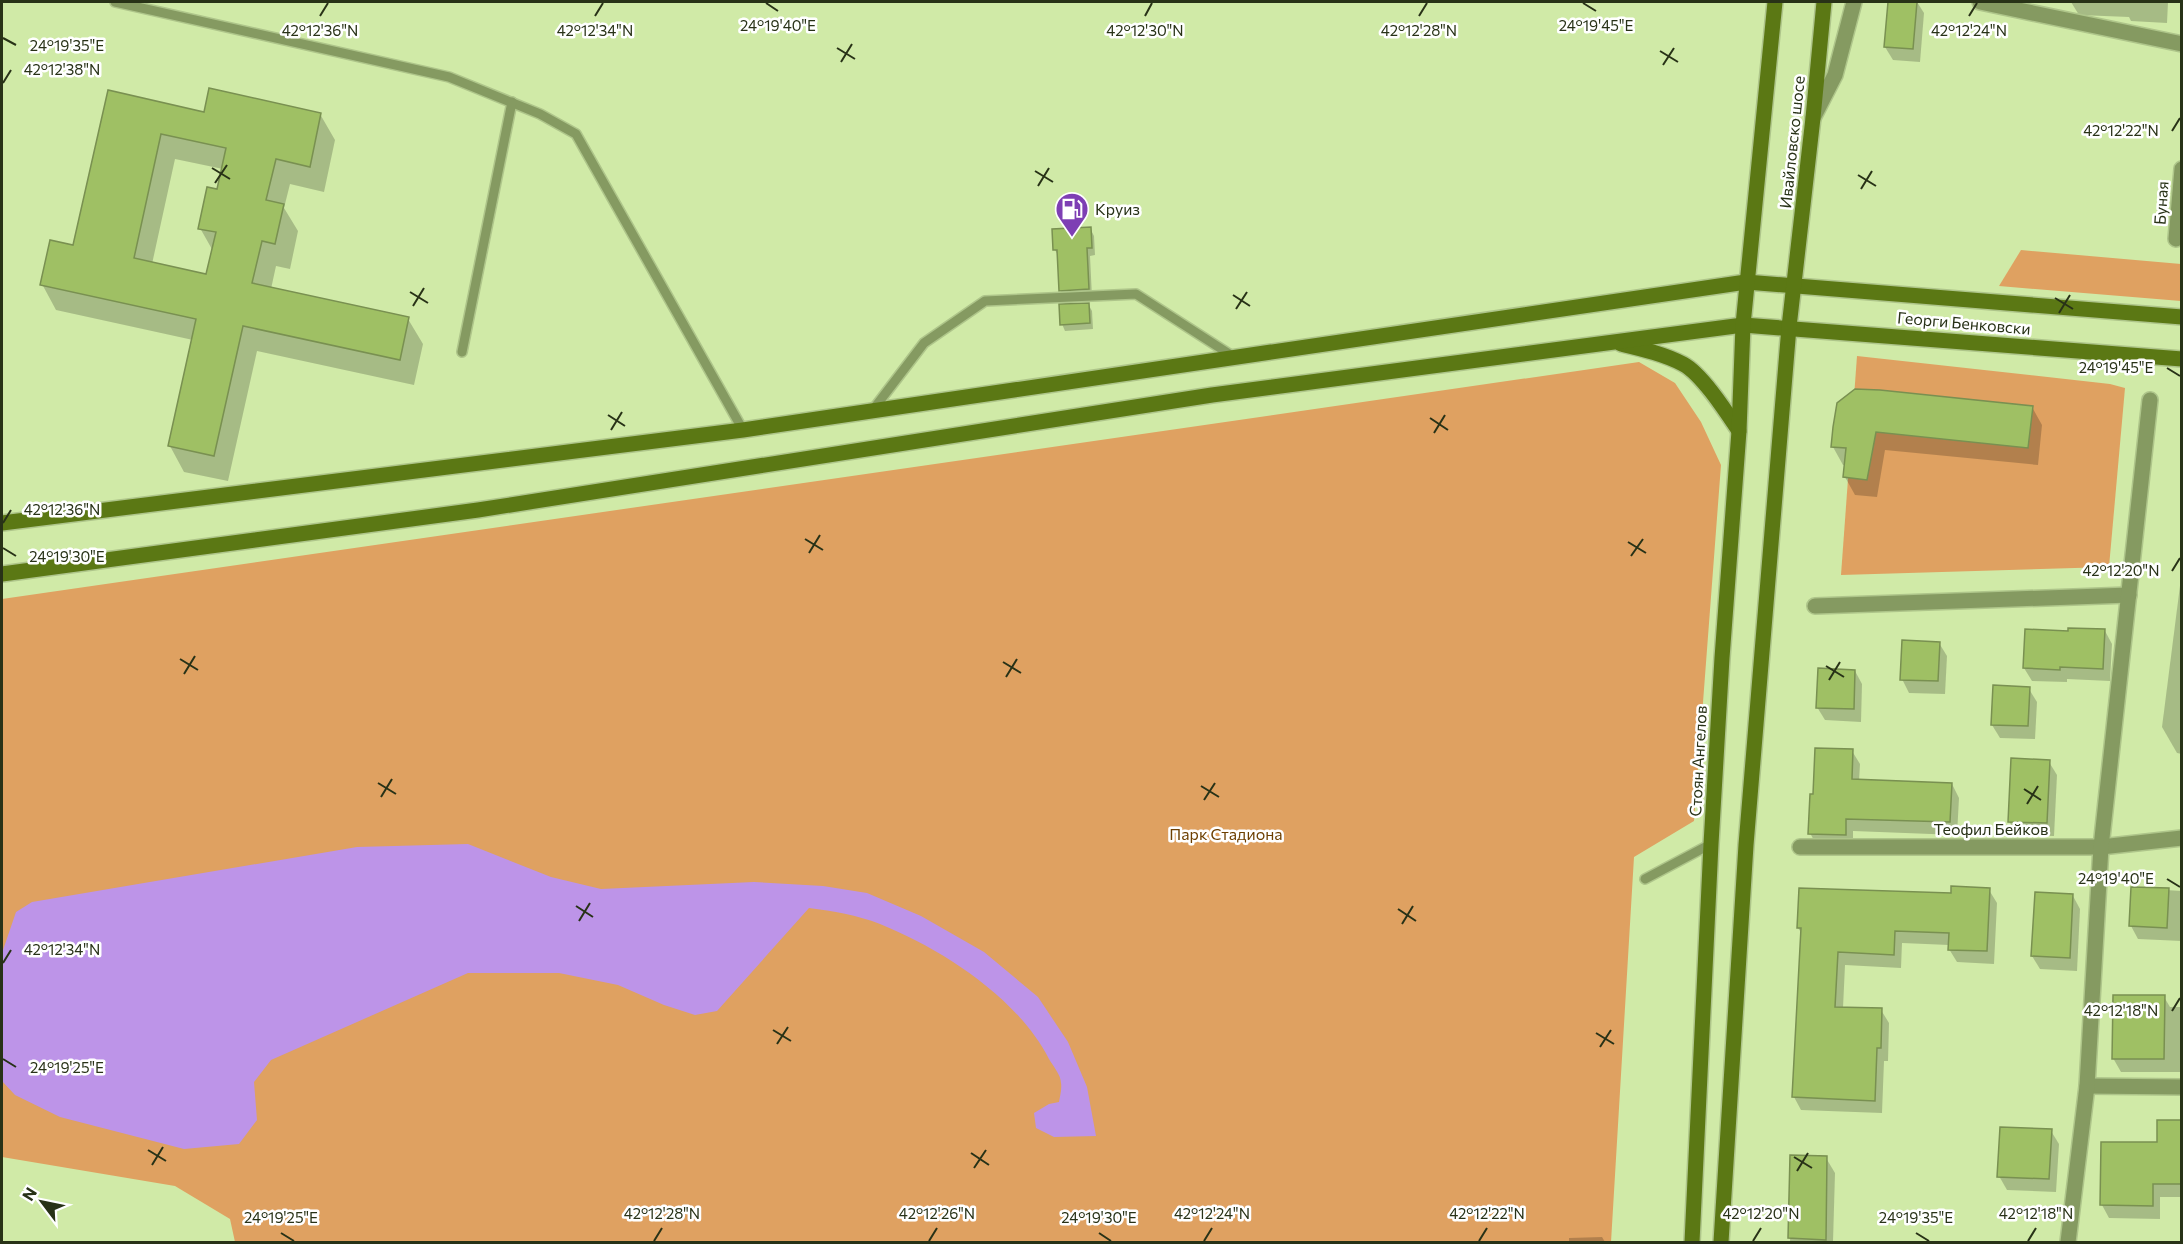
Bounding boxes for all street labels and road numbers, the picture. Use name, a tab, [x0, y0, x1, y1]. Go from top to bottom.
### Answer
street label: Ивайловско шосе	[1775, 75, 1808, 209]
street label: Буная	[2149, 180, 2172, 225]
street label: Георги Бенковски	[1897, 307, 2032, 338]
street label: Стоян Ангелов	[1685, 705, 1710, 817]
street label: Теофил Бейков	[1933, 819, 2049, 838]

